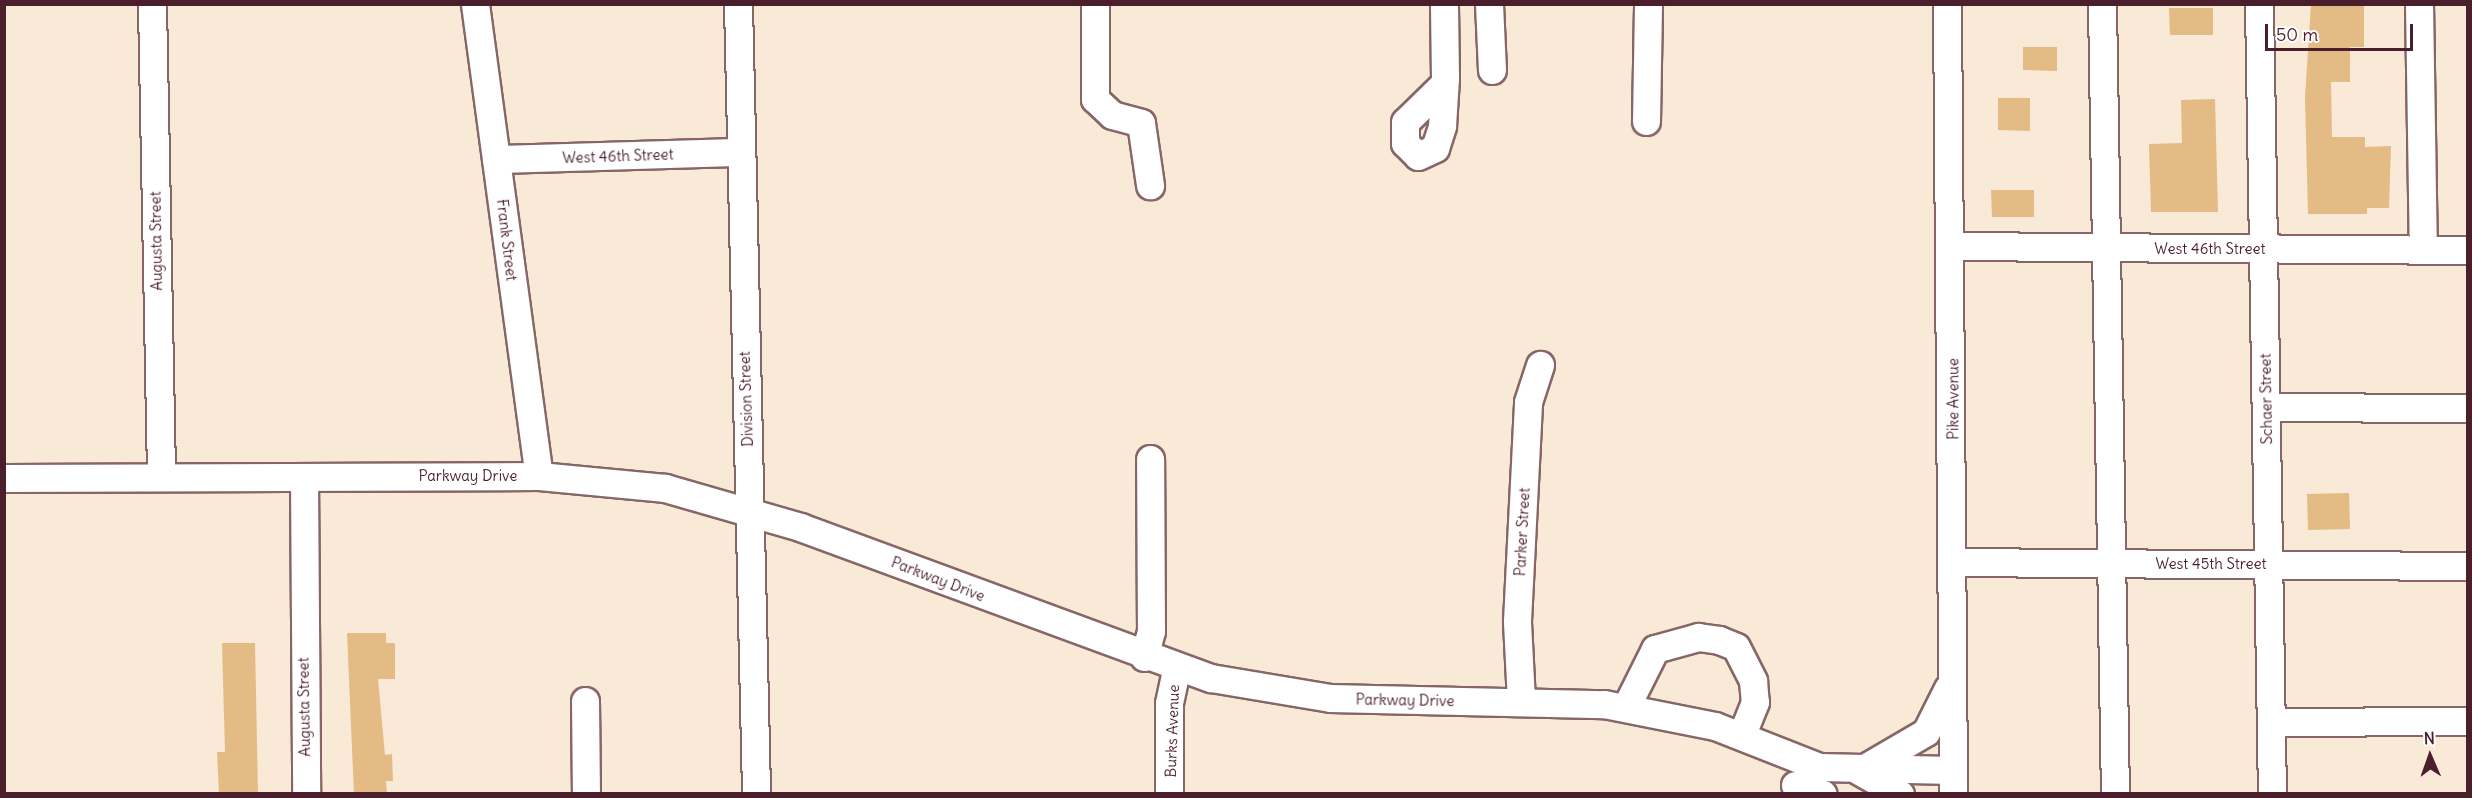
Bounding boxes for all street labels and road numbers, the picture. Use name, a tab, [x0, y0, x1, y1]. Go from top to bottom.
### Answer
street label: West 46th Street	[562, 145, 674, 167]
street label: Augusta Street	[146, 191, 166, 291]
street label: Frank Street	[493, 198, 521, 282]
street label: West 46th Street	[2154, 240, 2266, 258]
street label: Division Street	[735, 351, 757, 447]
street label: Schaer Street	[2256, 353, 2276, 445]
street label: Pike Avenue	[1944, 358, 1962, 440]
street label: Parkway Drive	[419, 467, 517, 485]
street label: Parker Street	[1511, 487, 1533, 577]
street label: Parkway Drive	[889, 553, 987, 605]
street label: West 45th Street	[2155, 555, 2267, 573]
street label: Augusta Street	[294, 657, 314, 757]
street label: Burks Avenue	[1161, 684, 1183, 778]
street label: Parkway Drive	[1355, 690, 1455, 710]

